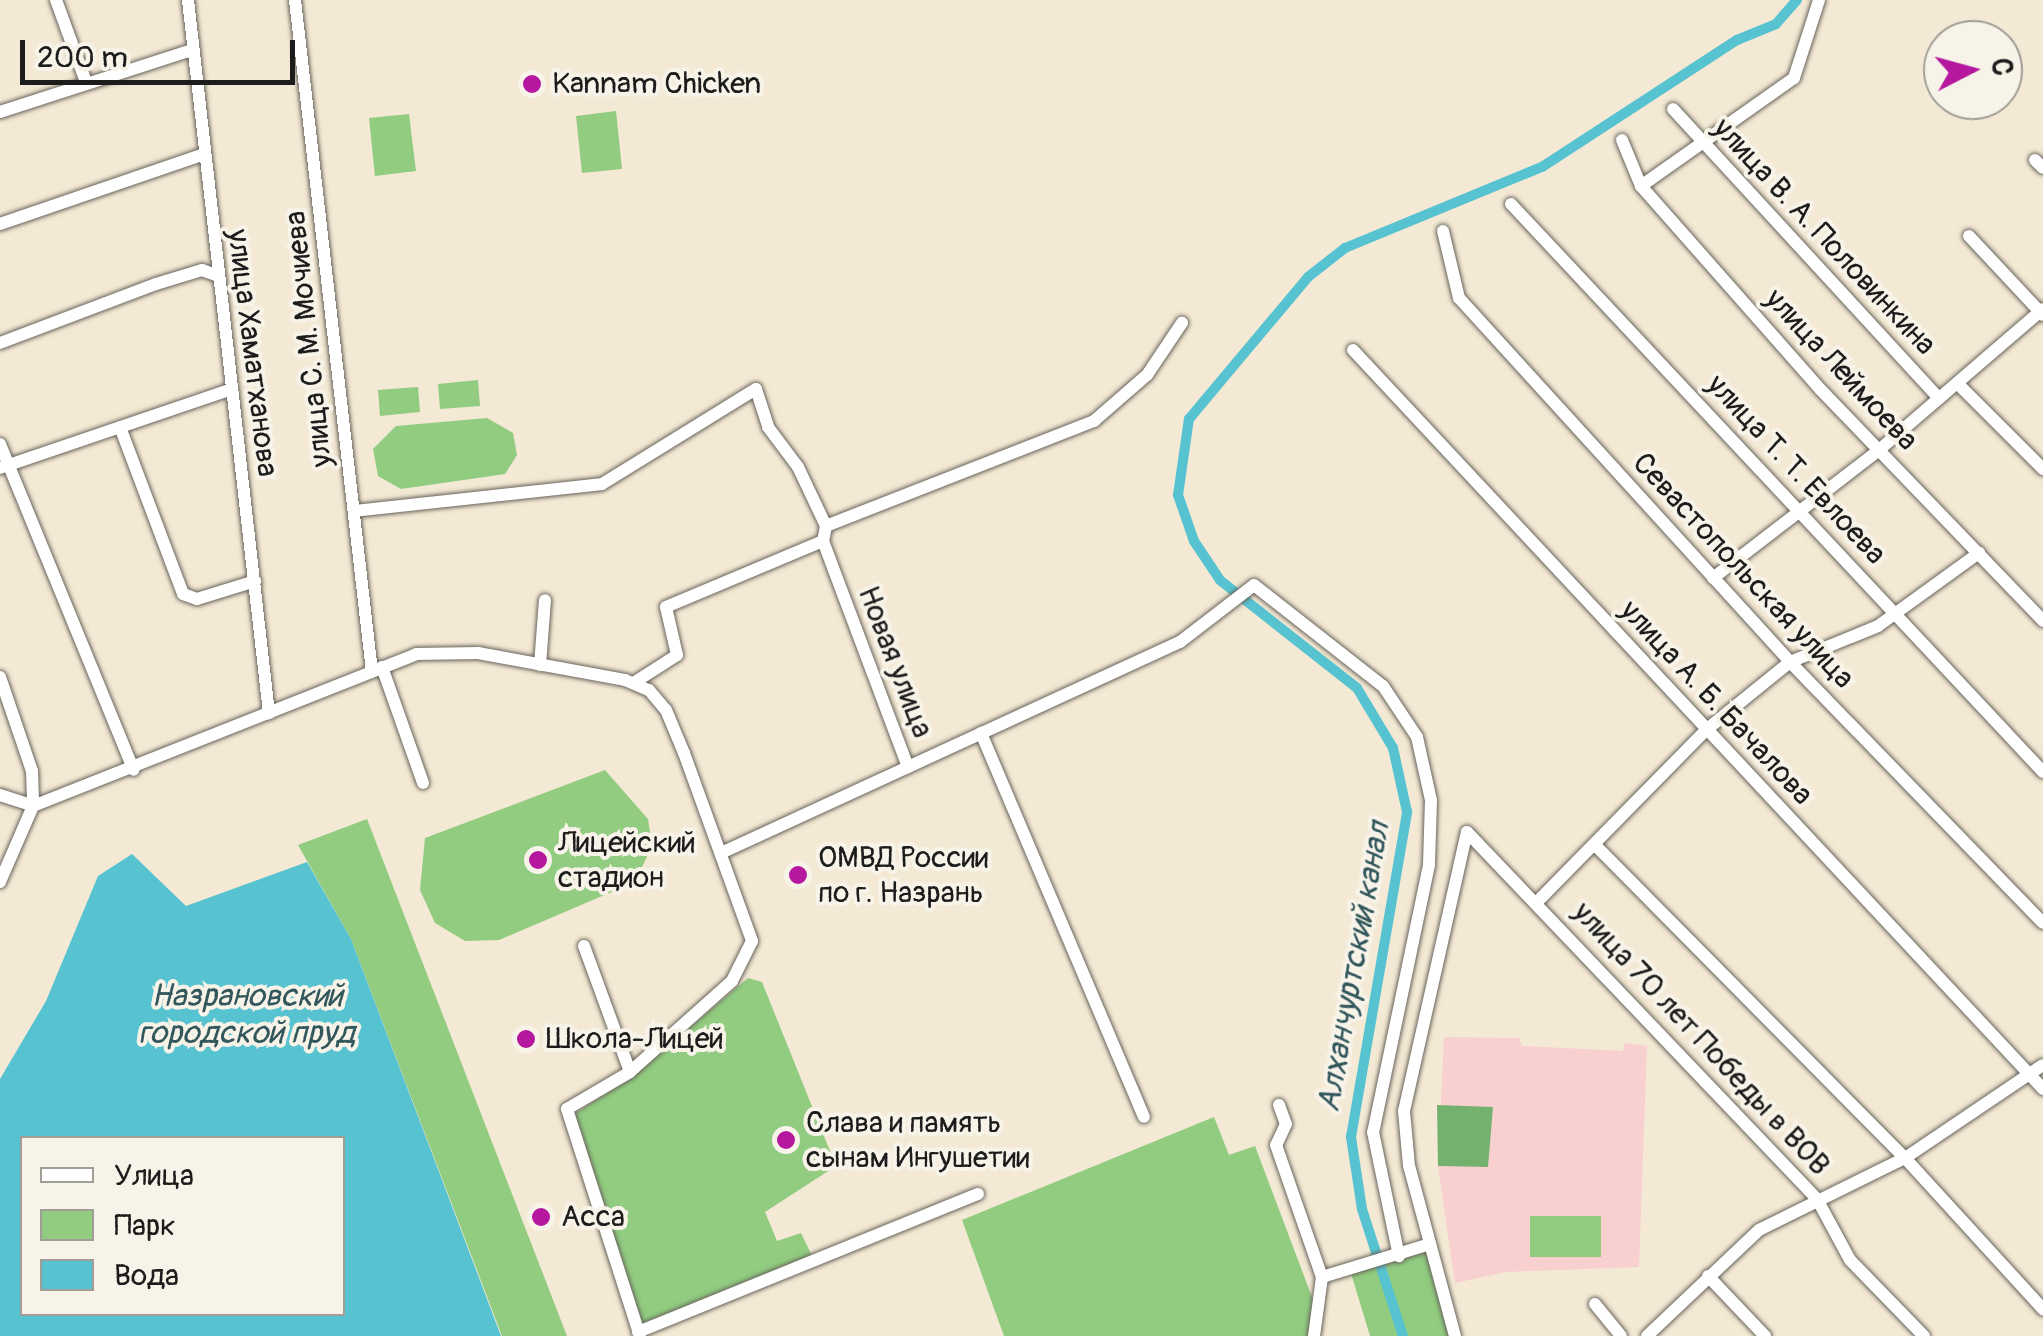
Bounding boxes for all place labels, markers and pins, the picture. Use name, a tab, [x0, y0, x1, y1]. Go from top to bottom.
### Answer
place label: Kannam Chicken	[552, 66, 761, 102]
marker: Kannam Chicken	[521, 73, 543, 95]
place label: Лицейский стадион	[558, 825, 696, 896]
place label: ОМВД России по г. Назрань	[818, 840, 988, 910]
marker: Лицейский стадион	[527, 849, 549, 871]
marker: ОМВД России по г. Назрань	[787, 864, 809, 886]
place label: Школа-Лицей	[546, 1021, 724, 1057]
marker: Школа-Лицей	[515, 1028, 537, 1050]
place label: Слава и память сынам Ингушетии	[806, 1105, 1029, 1176]
marker: Слава и память сынам Ингушетии	[775, 1129, 797, 1151]
place label: Асса	[561, 1199, 625, 1235]
marker: Асса	[530, 1206, 552, 1228]

